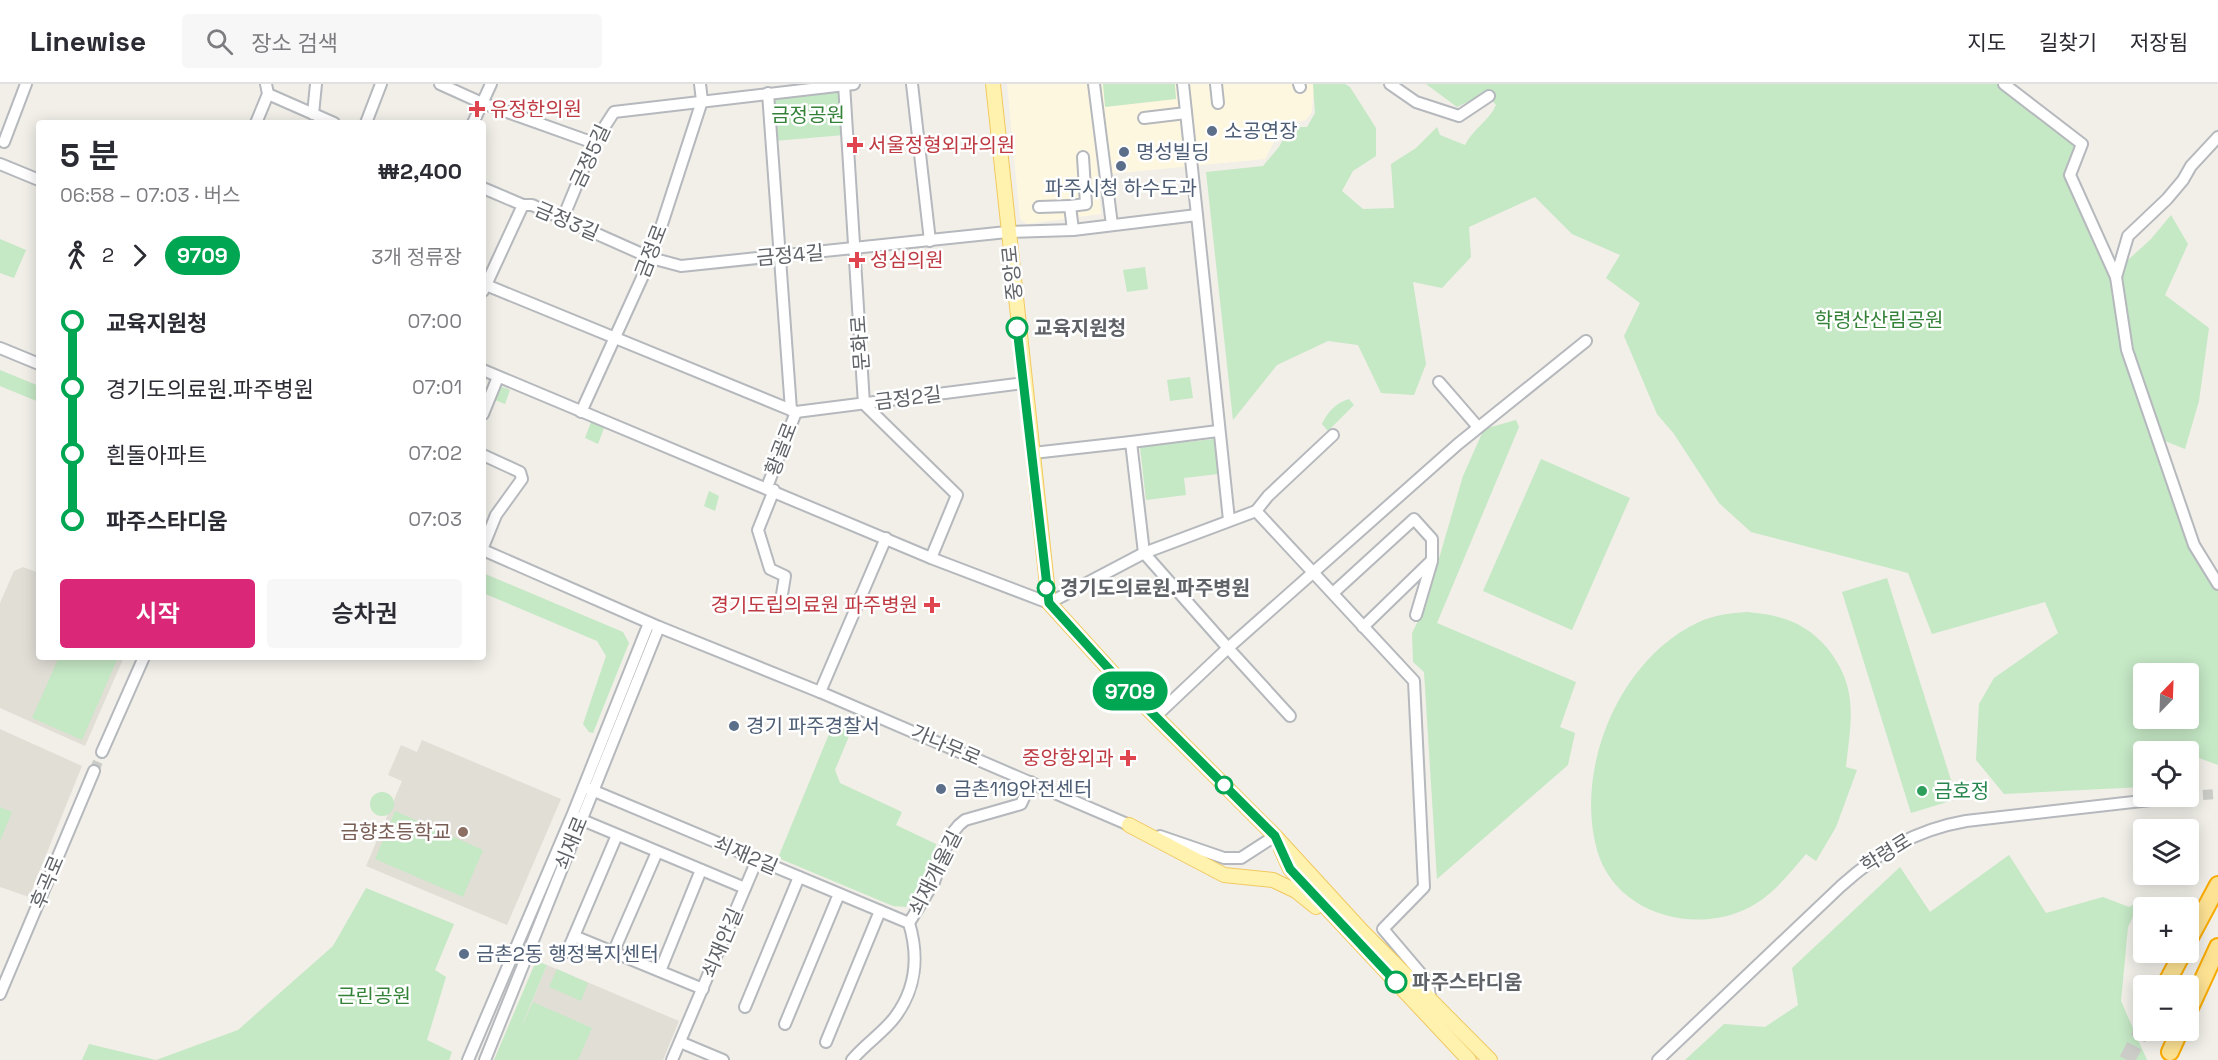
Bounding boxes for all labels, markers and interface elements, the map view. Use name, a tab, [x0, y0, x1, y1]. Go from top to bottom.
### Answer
search box	[182, 14, 602, 68]
text: Linewise	[30, 23, 146, 59]
icon: search	[203, 25, 236, 58]
text: 장소 검색	[251, 29, 338, 57]
text: 지도	[1967, 29, 2006, 56]
text: 길찾기	[2039, 29, 2097, 56]
text: 저장됨	[2130, 29, 2188, 56]
place label: 유정한의원	[490, 96, 582, 122]
marker: 유정한의원	[468, 100, 486, 118]
park label: 금정공원	[771, 102, 845, 128]
place label: 소공연장	[1224, 118, 1298, 144]
street label: 금정5길	[564, 120, 616, 192]
marker: 소공연장	[1205, 124, 1219, 138]
place label: 서울정형외과의원	[868, 132, 1015, 158]
text: 5 분	[60, 135, 119, 177]
marker: 서울정형외과의원	[846, 136, 864, 154]
place label: 명성빌딩	[1136, 139, 1210, 165]
marker: 명성빌딩	[1117, 145, 1131, 159]
text: ₩2,400	[378, 157, 462, 185]
marker: 파주시청 하수도과	[1114, 159, 1128, 173]
place label: 파주시청 하수도과	[1045, 175, 1197, 201]
text: 06:58 – 07:03 · 버스	[60, 182, 240, 208]
street label: 금정3길	[531, 196, 603, 246]
street label: 금정로	[629, 221, 673, 281]
icon: walk	[60, 239, 93, 272]
icon: forward	[123, 239, 156, 272]
street label: 금정4길	[755, 239, 825, 271]
text: 2	[102, 242, 114, 268]
text: 9709	[177, 242, 228, 269]
text: 3개 정류장	[371, 244, 462, 270]
street label: 중앙로	[996, 244, 1028, 302]
place label: 성심의원	[870, 247, 944, 273]
marker: 성심의원	[848, 251, 866, 269]
park label: 학령산산림공원	[1815, 307, 1943, 333]
text: 07:00	[408, 308, 462, 334]
text: 교육지원청	[106, 309, 207, 337]
street label: 문화로	[845, 315, 875, 371]
place label: 교육지원청	[1034, 315, 1126, 341]
marker: 교육지원청	[1006, 317, 1028, 339]
text: 07:01	[412, 374, 462, 400]
text: 경기도의료원.파주병원	[106, 375, 314, 403]
street label: 금정2길	[873, 381, 943, 415]
street label: 황골로	[759, 419, 803, 479]
text: 07:02	[408, 440, 462, 466]
text: 흰돌아파트	[106, 441, 207, 469]
text: 07:03	[408, 506, 462, 532]
text: 파주스타디움	[106, 507, 227, 535]
place label: 경기도의료원.파주병원	[1060, 575, 1250, 601]
button: 시작	[60, 579, 255, 648]
button: 승차권	[267, 579, 462, 648]
marker: 경기도의료원.파주병원	[1037, 579, 1055, 597]
place label: 경기도립의료원 파주병원	[710, 592, 918, 618]
marker: 경기도립의료원 파주병원	[923, 596, 941, 614]
north arrow	[2133, 663, 2199, 729]
map controls	[2133, 663, 2199, 1041]
line badge: 9709	[1088, 672, 1172, 710]
text: 9709	[1105, 678, 1155, 705]
place label: 경기 파주경찰서	[746, 713, 880, 739]
marker: 경기 파주경찰서	[727, 719, 741, 733]
street label: 가나무로	[907, 719, 985, 771]
button: locate	[2133, 741, 2199, 807]
place label: 중앙항외과	[1022, 745, 1114, 771]
marker: 중앙항외과	[1119, 749, 1137, 767]
place label: 금촌119안전센터	[953, 776, 1092, 802]
unlabelled marker	[1215, 776, 1233, 794]
place label: 금호정	[1934, 778, 1989, 804]
marker: 금촌119안전센터	[934, 782, 948, 796]
marker: 금호정	[1915, 784, 1929, 798]
street label: 쇠재로	[549, 813, 593, 873]
place label: 금향초등학교	[341, 819, 451, 845]
button: layers	[2133, 819, 2199, 885]
marker: 금향초등학교	[456, 825, 470, 839]
street label: 쇠재개울길	[903, 826, 967, 920]
street label: 학령로	[1856, 827, 1916, 879]
street label: 쇠재2길	[710, 830, 782, 880]
street label: 후곡로	[24, 852, 70, 912]
button: +	[2133, 897, 2199, 963]
street label: 쇠재안길	[696, 904, 748, 982]
place label: 금촌2동 행정복지센터	[476, 941, 659, 967]
marker: 금촌2동 행정복지센터	[457, 947, 471, 961]
place label: 파주스타디움	[1412, 969, 1522, 995]
marker: 파주스타디움	[1385, 971, 1407, 993]
button: −	[2133, 975, 2199, 1041]
park label: 근린공원	[337, 983, 411, 1009]

